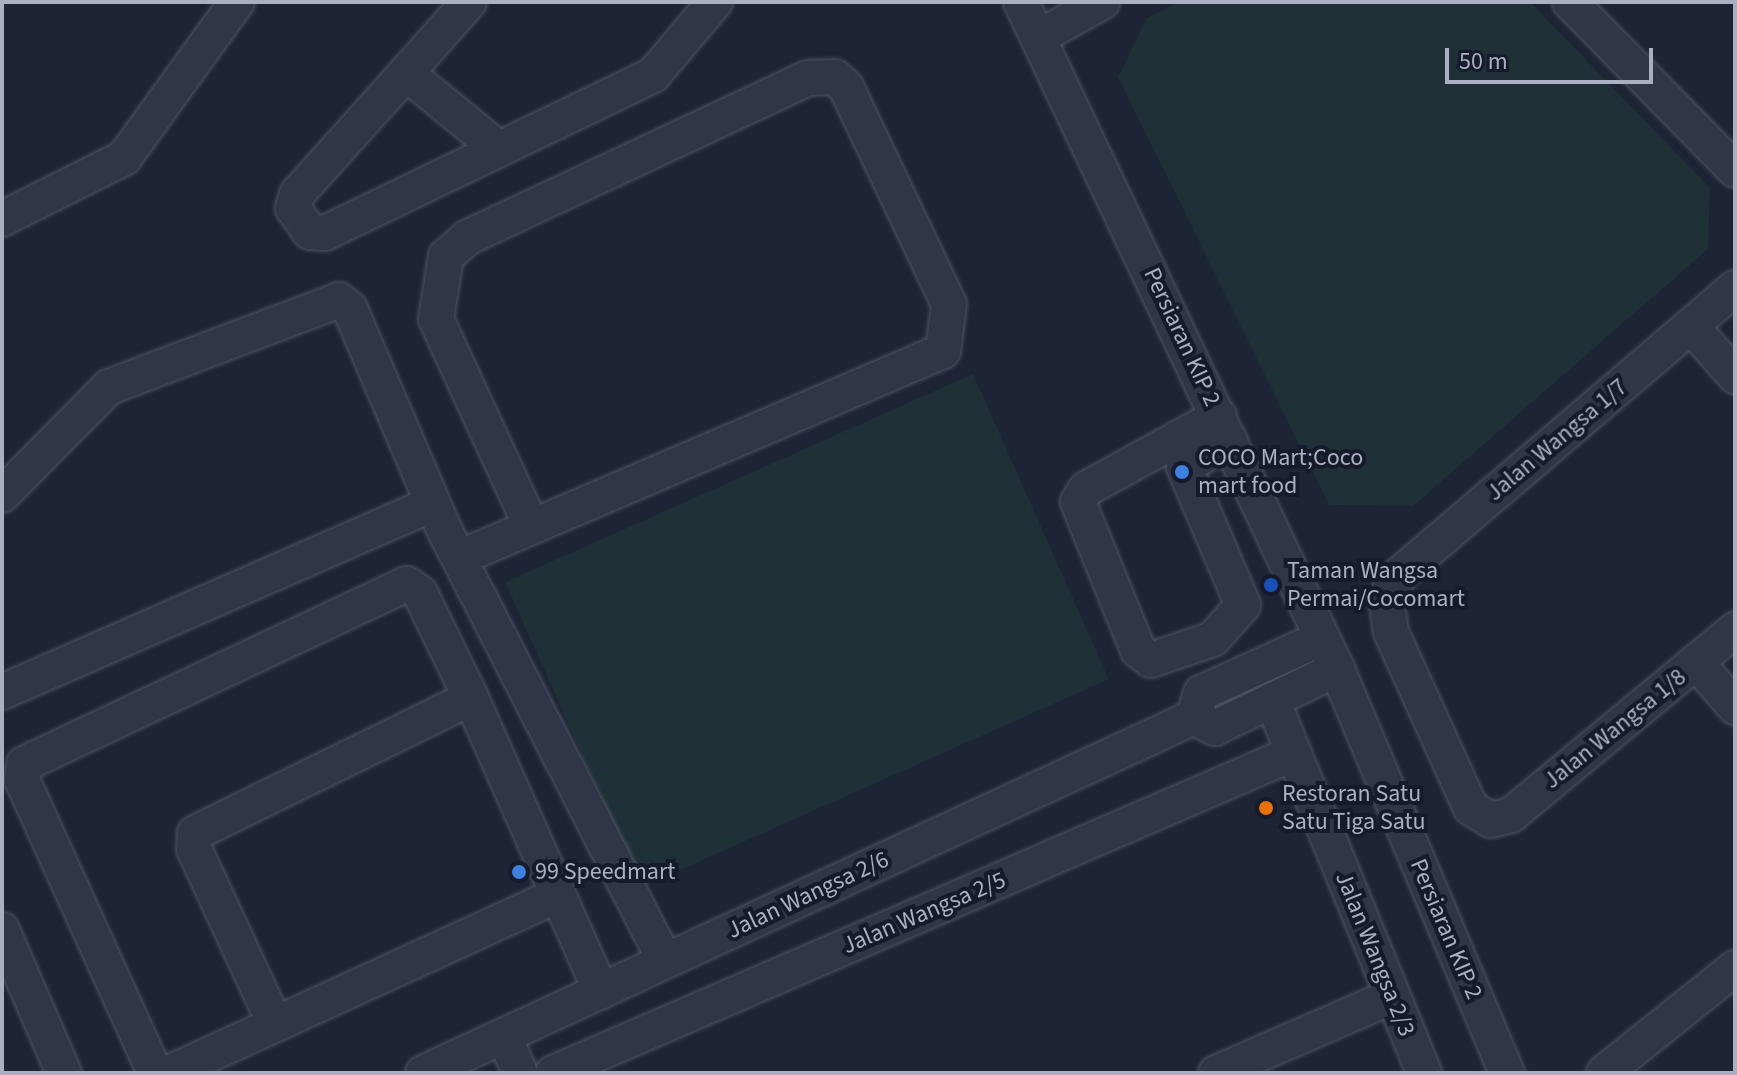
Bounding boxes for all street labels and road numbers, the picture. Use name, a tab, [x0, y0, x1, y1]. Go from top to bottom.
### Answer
street label: Persiaran KIP 2	[1137, 263, 1227, 411]
street label: Jalan Wangsa 1/7	[1481, 373, 1633, 507]
street label: Jalan Wangsa 1/8	[1538, 663, 1692, 795]
street label: Jalan Wangsa 2/6	[723, 845, 893, 945]
street label: Persiaran KIP 2	[1404, 855, 1488, 1003]
street label: Jalan Wangsa 2/5	[838, 866, 1010, 960]
street label: Jalan Wangsa 2/3	[1329, 868, 1421, 1040]

